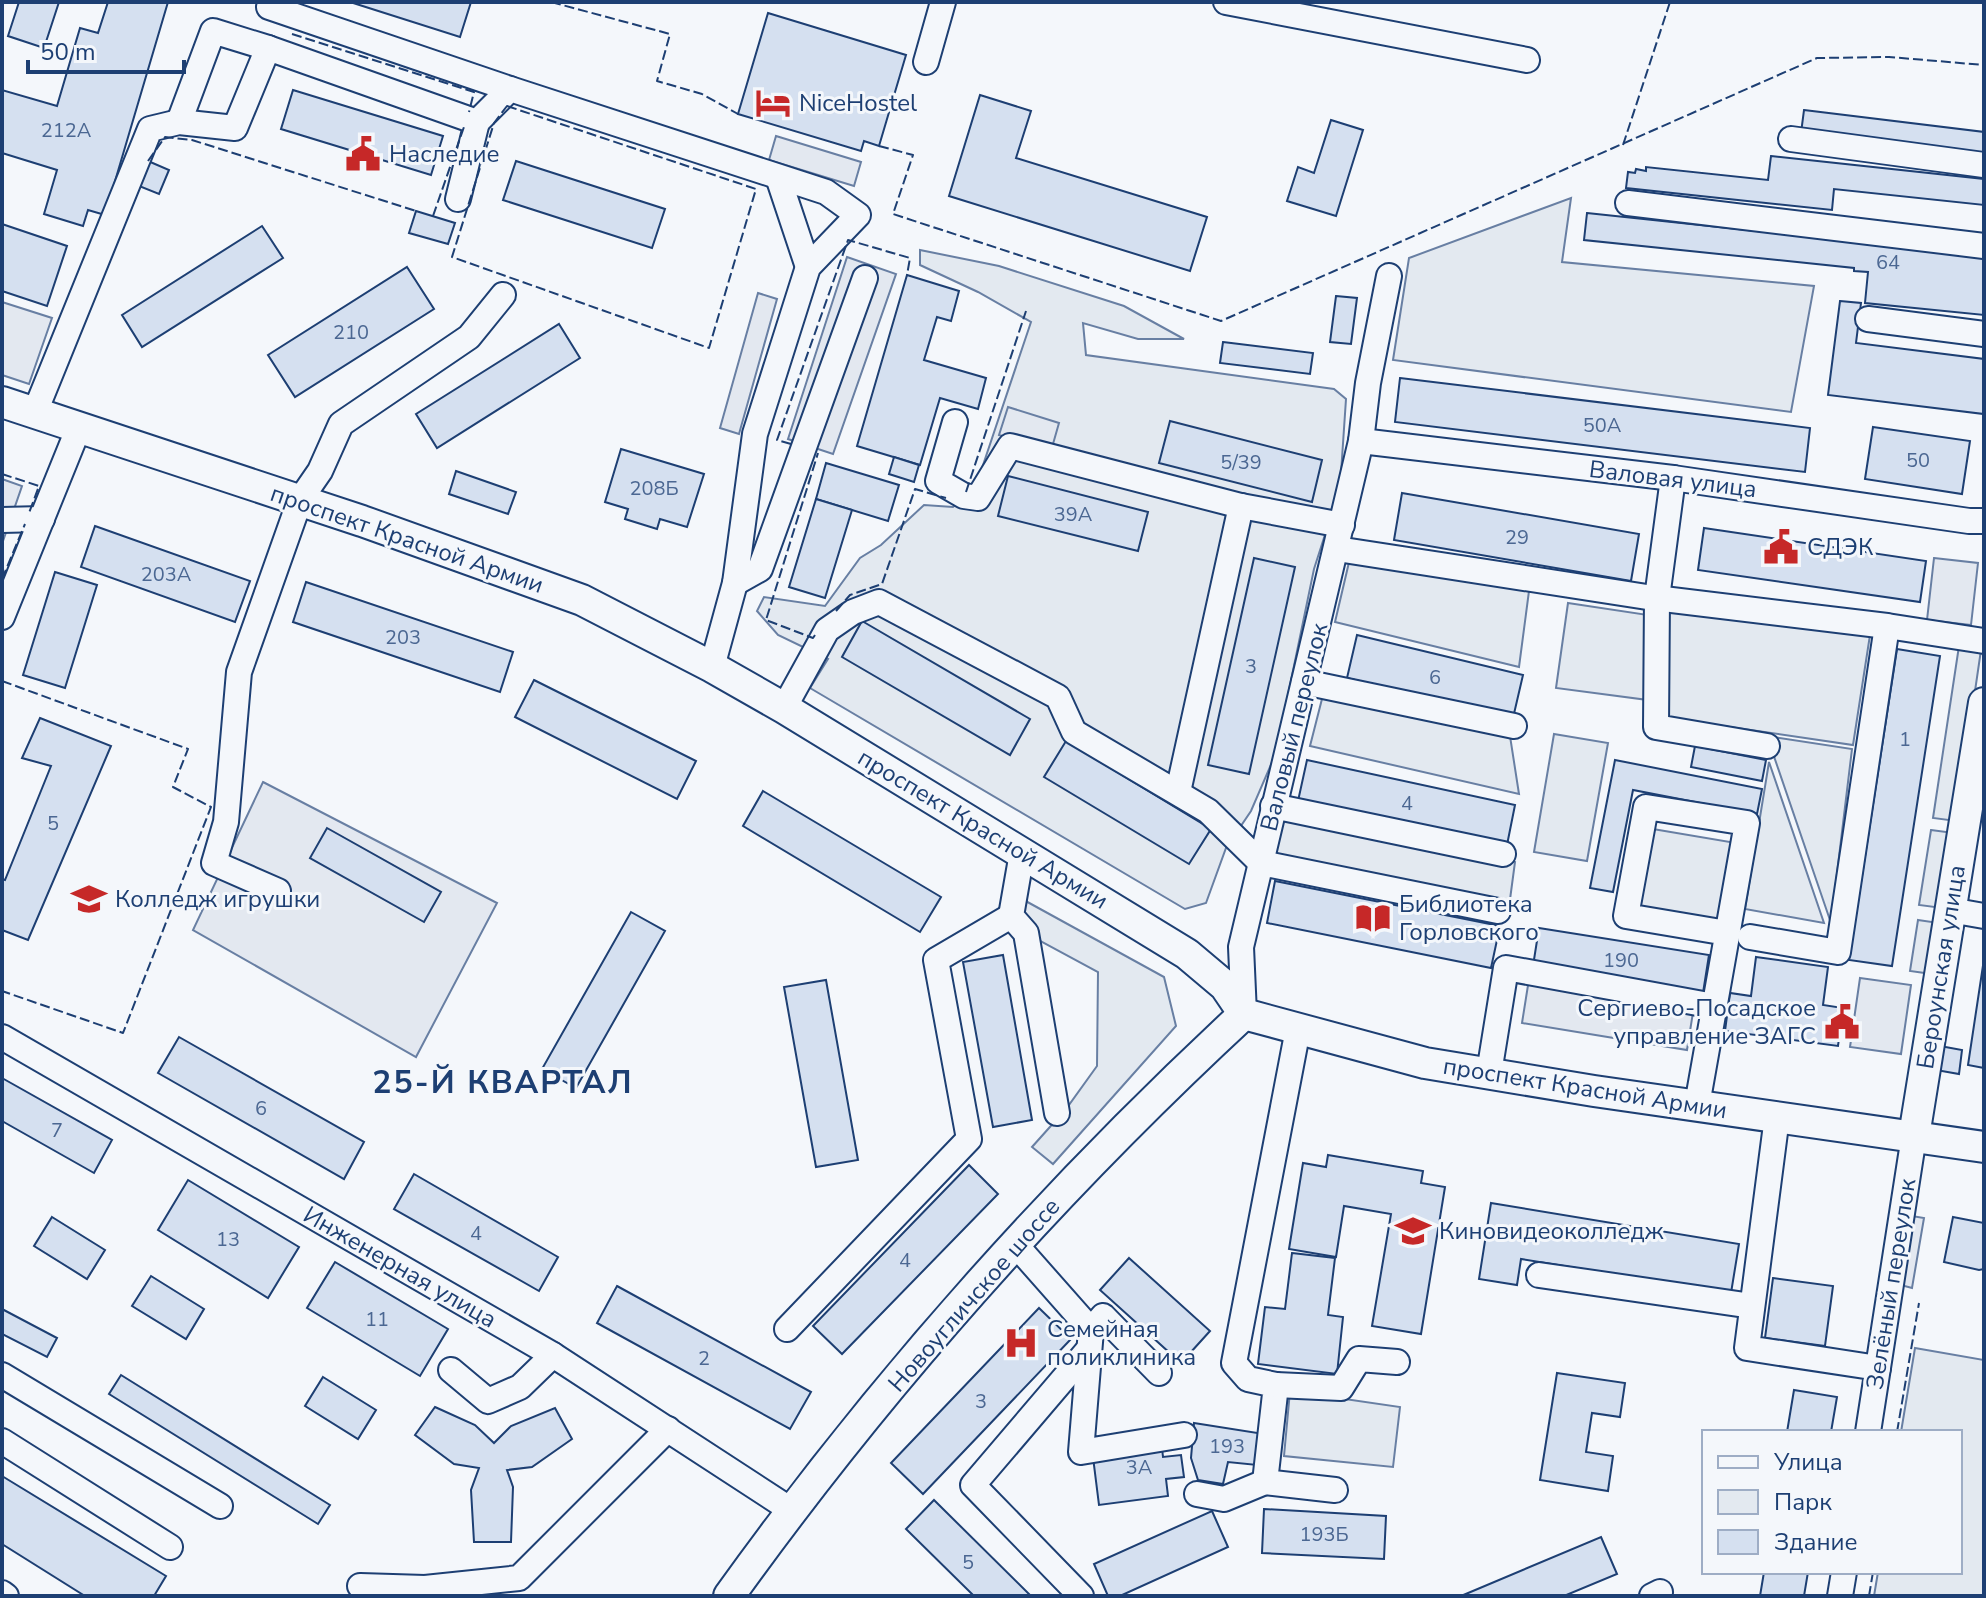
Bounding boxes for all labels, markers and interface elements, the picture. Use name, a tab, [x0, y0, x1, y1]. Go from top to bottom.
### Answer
scale bar	[28, 24, 184, 74]
text: 50 m	[40, 36, 96, 68]
hotel icon: NiceHostel	[754, 84, 792, 122]
place label: NiceHostel	[799, 87, 917, 119]
house number: 212А	[41, 117, 92, 144]
public building icon: Наследие	[344, 135, 382, 173]
place label: Наследие	[389, 138, 500, 170]
house number: 64	[1876, 249, 1900, 276]
house number: 210	[333, 319, 369, 346]
house number: 50А	[1583, 412, 1622, 439]
house number: 50	[1906, 447, 1930, 474]
house number: 5/39	[1220, 449, 1262, 476]
street label: Валовая улица	[1587, 453, 1759, 505]
house number: 208Б	[629, 475, 679, 502]
street label: проспект Красной Армии	[266, 477, 548, 601]
house number: 39А	[1054, 501, 1093, 528]
house number: 29	[1505, 524, 1529, 551]
public building icon: СДЭК	[1762, 528, 1800, 566]
place label: СДЭК	[1807, 531, 1874, 563]
house number: 203А	[141, 561, 192, 588]
street label: Валовый переулок	[1253, 619, 1335, 834]
house number: 203	[385, 624, 421, 651]
house number: 3	[1245, 653, 1257, 680]
house number: 6	[1429, 664, 1441, 691]
house number: 1	[1899, 726, 1911, 753]
street label: проспект Красной Армии	[852, 741, 1114, 917]
house number: 4	[1401, 790, 1413, 817]
house number: 5	[47, 810, 59, 837]
street label: Бероунская улица	[1909, 863, 1973, 1071]
school or university icon: Колледж игрушки	[70, 880, 108, 918]
place label: Колледж игрушки	[115, 883, 320, 915]
place label: Библиотека Горловского	[1399, 888, 1539, 948]
library icon: Библиотека Горловского	[1354, 899, 1392, 937]
house number: 190	[1603, 947, 1639, 974]
place label: Сергиево-Посадское управление ЗАГС	[1577, 992, 1816, 1052]
public building icon: Сергиево-Посадское управление ЗАГС	[1823, 1003, 1861, 1041]
street label: проспект Красной Армии	[1441, 1050, 1729, 1126]
district label: 25-Й КВАРТАЛ	[372, 1061, 634, 1104]
house number: 6	[255, 1095, 267, 1122]
house number: 7	[51, 1117, 63, 1144]
street label: Зелёный переулок	[1859, 1176, 1924, 1392]
street label: Новоугличское шоссе	[881, 1191, 1067, 1399]
street label: Инженерная улица	[298, 1199, 502, 1335]
school or university icon: Киновидеоколледж	[1394, 1212, 1432, 1250]
place label: Киновидеоколледж	[1439, 1215, 1664, 1247]
house number: 4	[470, 1220, 482, 1247]
house number: 13	[216, 1226, 240, 1253]
house number: 4	[899, 1247, 911, 1274]
house number: 11	[365, 1306, 389, 1333]
place label: Семейная поликлиника	[1047, 1313, 1196, 1373]
hospital icon: Семейная поликлиника	[1002, 1324, 1040, 1362]
house number: 2	[698, 1345, 710, 1372]
house number: 3	[975, 1388, 987, 1415]
legend	[1702, 1430, 1962, 1574]
house number: 193	[1209, 1433, 1245, 1460]
text: Улица	[1773, 1446, 1843, 1478]
house number: 3А	[1126, 1454, 1153, 1481]
text: Парк	[1774, 1486, 1832, 1518]
house number: 193Б	[1299, 1521, 1349, 1548]
text: Здание	[1774, 1526, 1858, 1558]
house number: 5	[962, 1549, 974, 1576]

